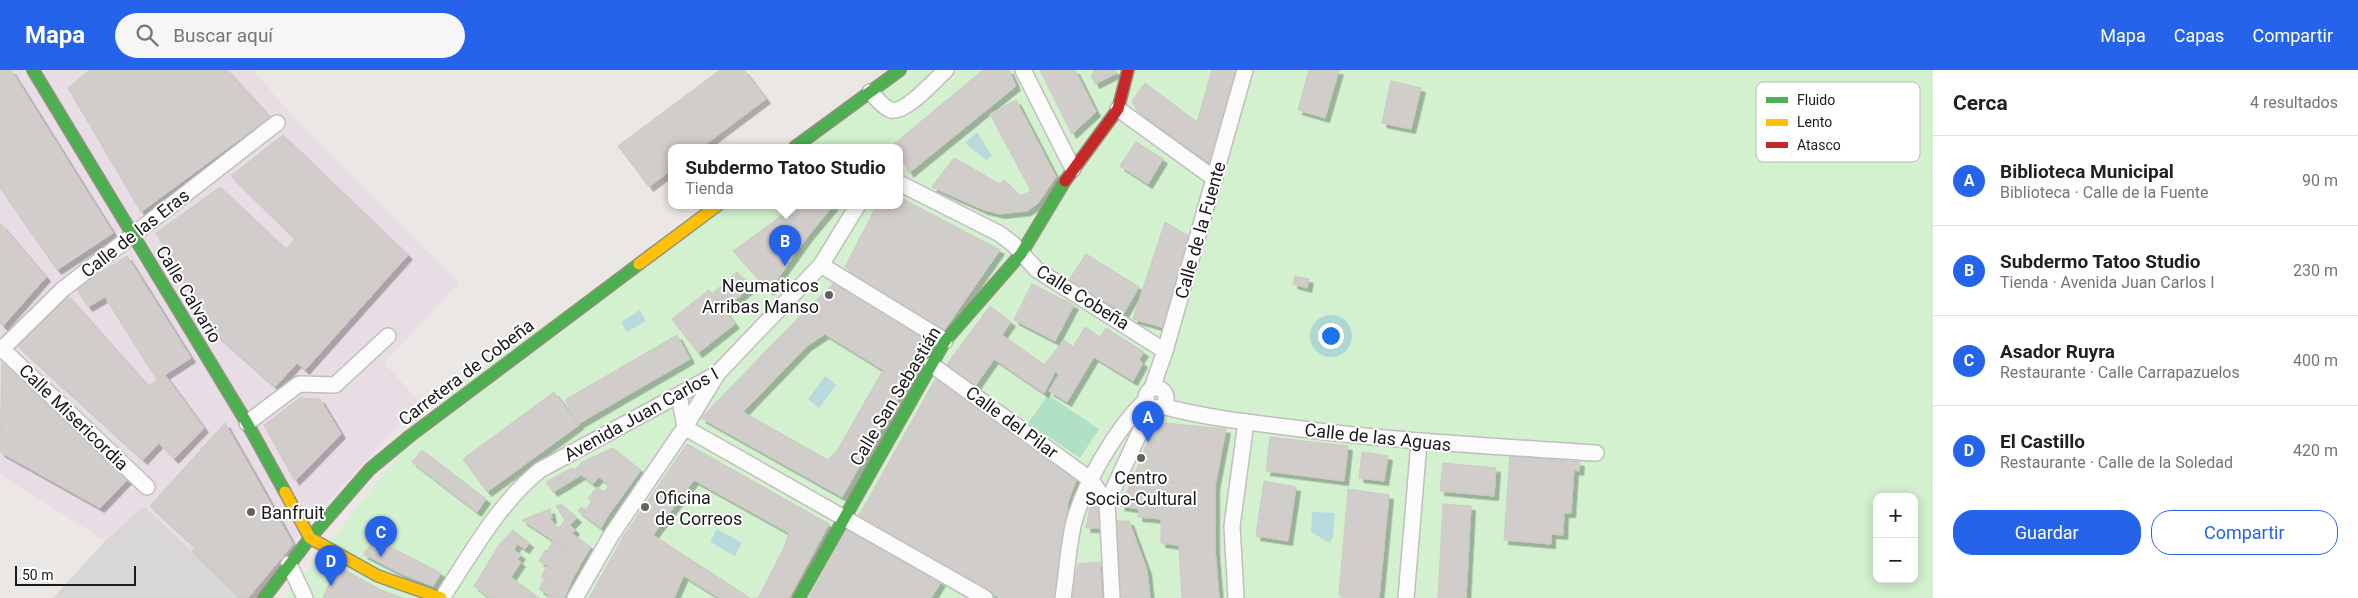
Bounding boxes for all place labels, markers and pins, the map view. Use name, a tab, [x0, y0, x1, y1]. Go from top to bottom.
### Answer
pin: B	[769, 225, 801, 266]
place label: Neumaticos Arribas Manso	[702, 275, 819, 317]
marker: Neumaticos Arribas Manso	[823, 289, 835, 301]
pin: A	[1132, 401, 1164, 442]
marker: Centro Socio-Cultural	[1135, 452, 1147, 464]
place label: Centro Socio-Cultural	[1085, 467, 1197, 509]
place label: Oficina de Correos	[655, 487, 742, 529]
marker: Oficina de Correos	[639, 501, 651, 513]
place label: Banfruit	[261, 502, 325, 523]
marker: Banfruit	[245, 506, 257, 518]
pin: C	[365, 516, 397, 557]
pin: D	[315, 545, 347, 586]

